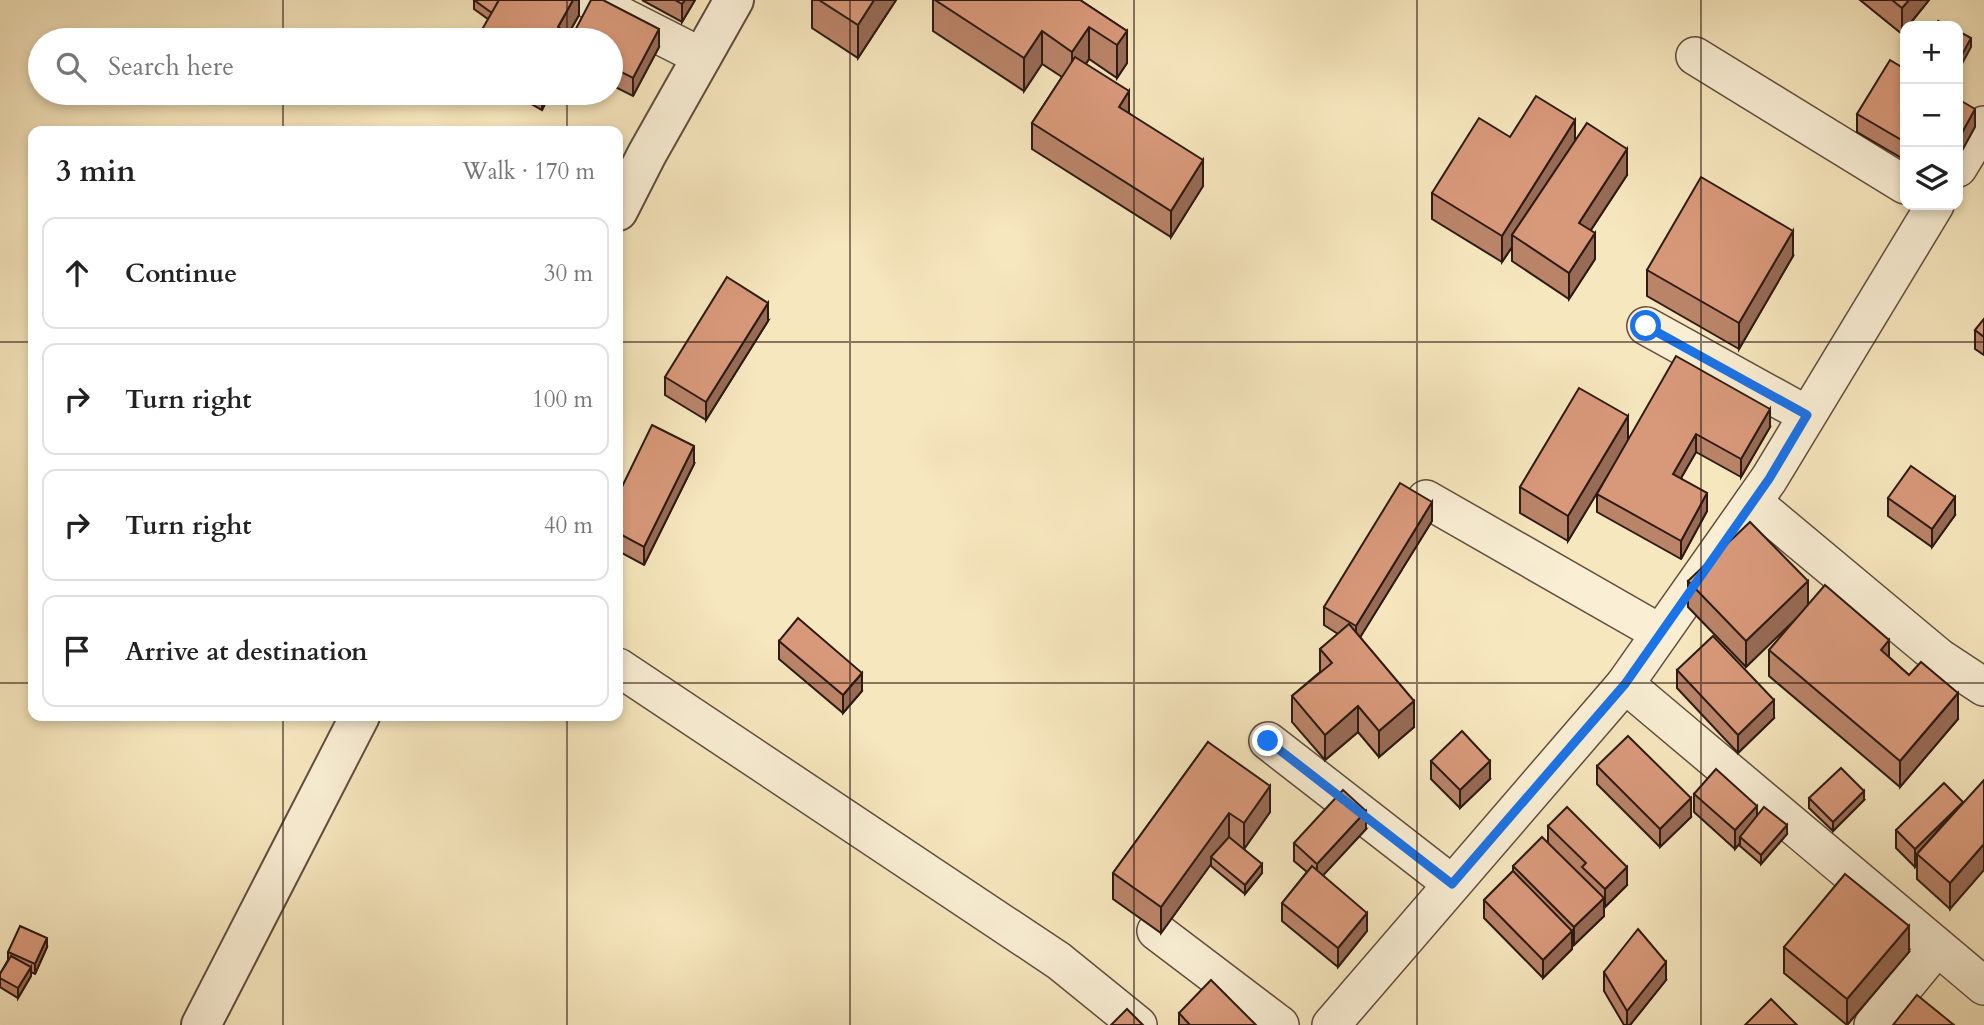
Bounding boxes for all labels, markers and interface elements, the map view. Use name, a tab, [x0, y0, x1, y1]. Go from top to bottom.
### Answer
map controls	[1900, 21, 1963, 210]
button: +	[1900, 21, 1963, 84]
search box	[28, 28, 623, 105]
icon: search	[52, 48, 90, 86]
text: Search here	[108, 49, 234, 84]
button: −	[1900, 84, 1963, 147]
button: layers	[1900, 147, 1963, 210]
text: 3 min	[56, 151, 136, 192]
text: Walk · 170 m	[462, 156, 595, 187]
icon: ahead	[58, 254, 96, 292]
text: Continue	[125, 256, 237, 291]
text: 30 m	[544, 258, 593, 289]
route start	[1630, 310, 1661, 341]
icon: right	[58, 380, 96, 418]
text: Turn right	[125, 382, 252, 417]
text: 100 m	[532, 384, 593, 415]
icon: right	[58, 506, 96, 544]
text: Turn right	[125, 508, 252, 543]
text: 40 m	[544, 510, 593, 541]
icon: arrive	[58, 632, 96, 670]
text: Arrive at destination	[125, 634, 368, 669]
route end	[1252, 725, 1283, 756]

